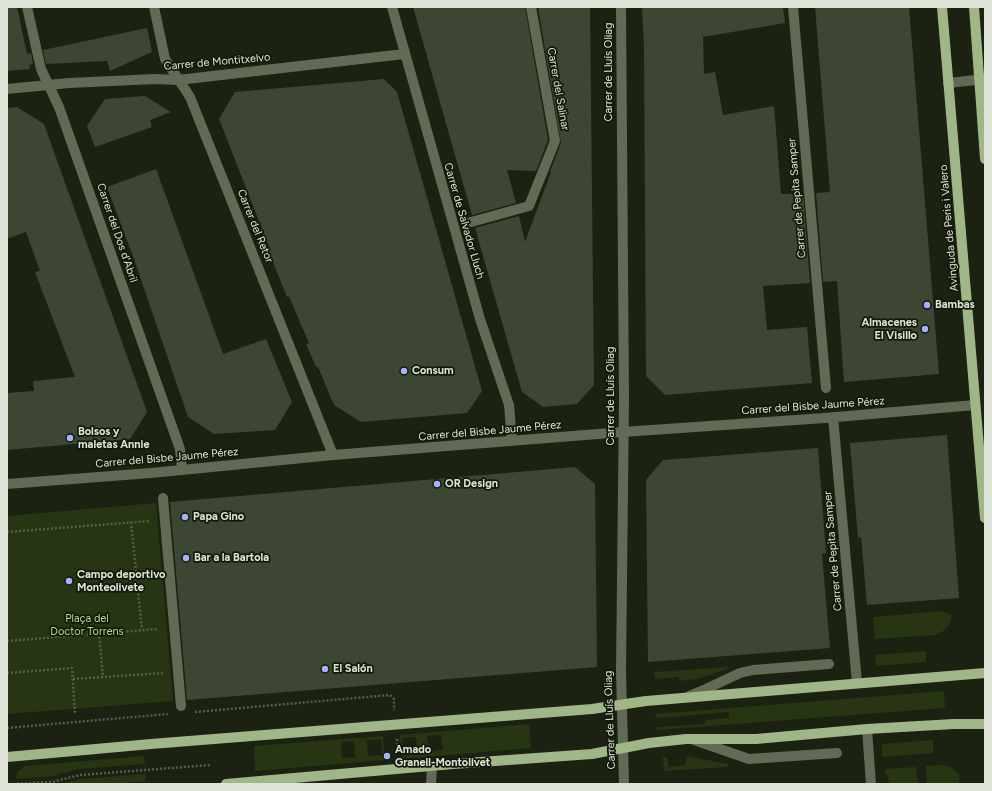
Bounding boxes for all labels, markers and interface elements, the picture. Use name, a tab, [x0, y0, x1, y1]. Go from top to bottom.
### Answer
street label: Carrer de Lluís Oliag	[602, 23, 616, 121]
street label: Carrer del Salinar	[544, 47, 572, 131]
street label: Carrer de Montitxelvo	[163, 51, 271, 73]
street label: Carrer de Pepita Samper	[785, 137, 809, 259]
street label: Carrer de Salvador Lluch	[441, 161, 487, 281]
street label: Avinguda de Peris i Valero	[937, 164, 961, 292]
street label: Carrer del Dos d'Abril	[94, 182, 140, 284]
street label: Carrer del Retor	[234, 187, 276, 265]
place label: Bambas	[935, 298, 975, 312]
marker: Bambas	[922, 300, 932, 310]
place label: Almacenes El Visillo	[861, 316, 917, 342]
marker: Almacenes El Visillo	[920, 324, 930, 334]
street label: Carrer de Lluís Oliag	[604, 347, 618, 445]
place label: Consum	[412, 364, 454, 378]
marker: Consum	[399, 366, 409, 376]
street label: Carrer del Bisbe Jaume Pérez	[741, 394, 885, 418]
street label: Carrer del Bisbe Jaume Pérez	[418, 418, 562, 444]
place label: Bolsos y maletas Annie	[78, 425, 150, 451]
marker: Bolsos y maletas Annie	[65, 433, 75, 443]
street label: Carrer del Bisbe Jaume Pérez	[95, 445, 239, 471]
place label: OR Design	[445, 477, 498, 491]
marker: OR Design	[432, 479, 442, 489]
street label: Carrer de Pepita Samper	[821, 490, 845, 612]
place label: Papa Gino	[193, 510, 244, 524]
marker: Papa Gino	[180, 512, 190, 522]
place label: Bar a la Bartola	[194, 551, 269, 565]
marker: Bar a la Bartola	[181, 553, 191, 563]
place label: Campo deportivo Monteolivete	[77, 568, 165, 594]
marker: Campo deportivo Monteolivete	[64, 576, 74, 586]
park label: Plaça del Doctor Torrens	[50, 612, 124, 638]
place label: El Salón	[333, 662, 373, 676]
marker: El Salón	[320, 664, 330, 674]
street label: Carrer de Lluís Oliag	[602, 670, 618, 770]
place label: Amado Granell-Montolivet	[395, 743, 490, 769]
marker: Amado Granell-Montolivet	[382, 751, 392, 761]

